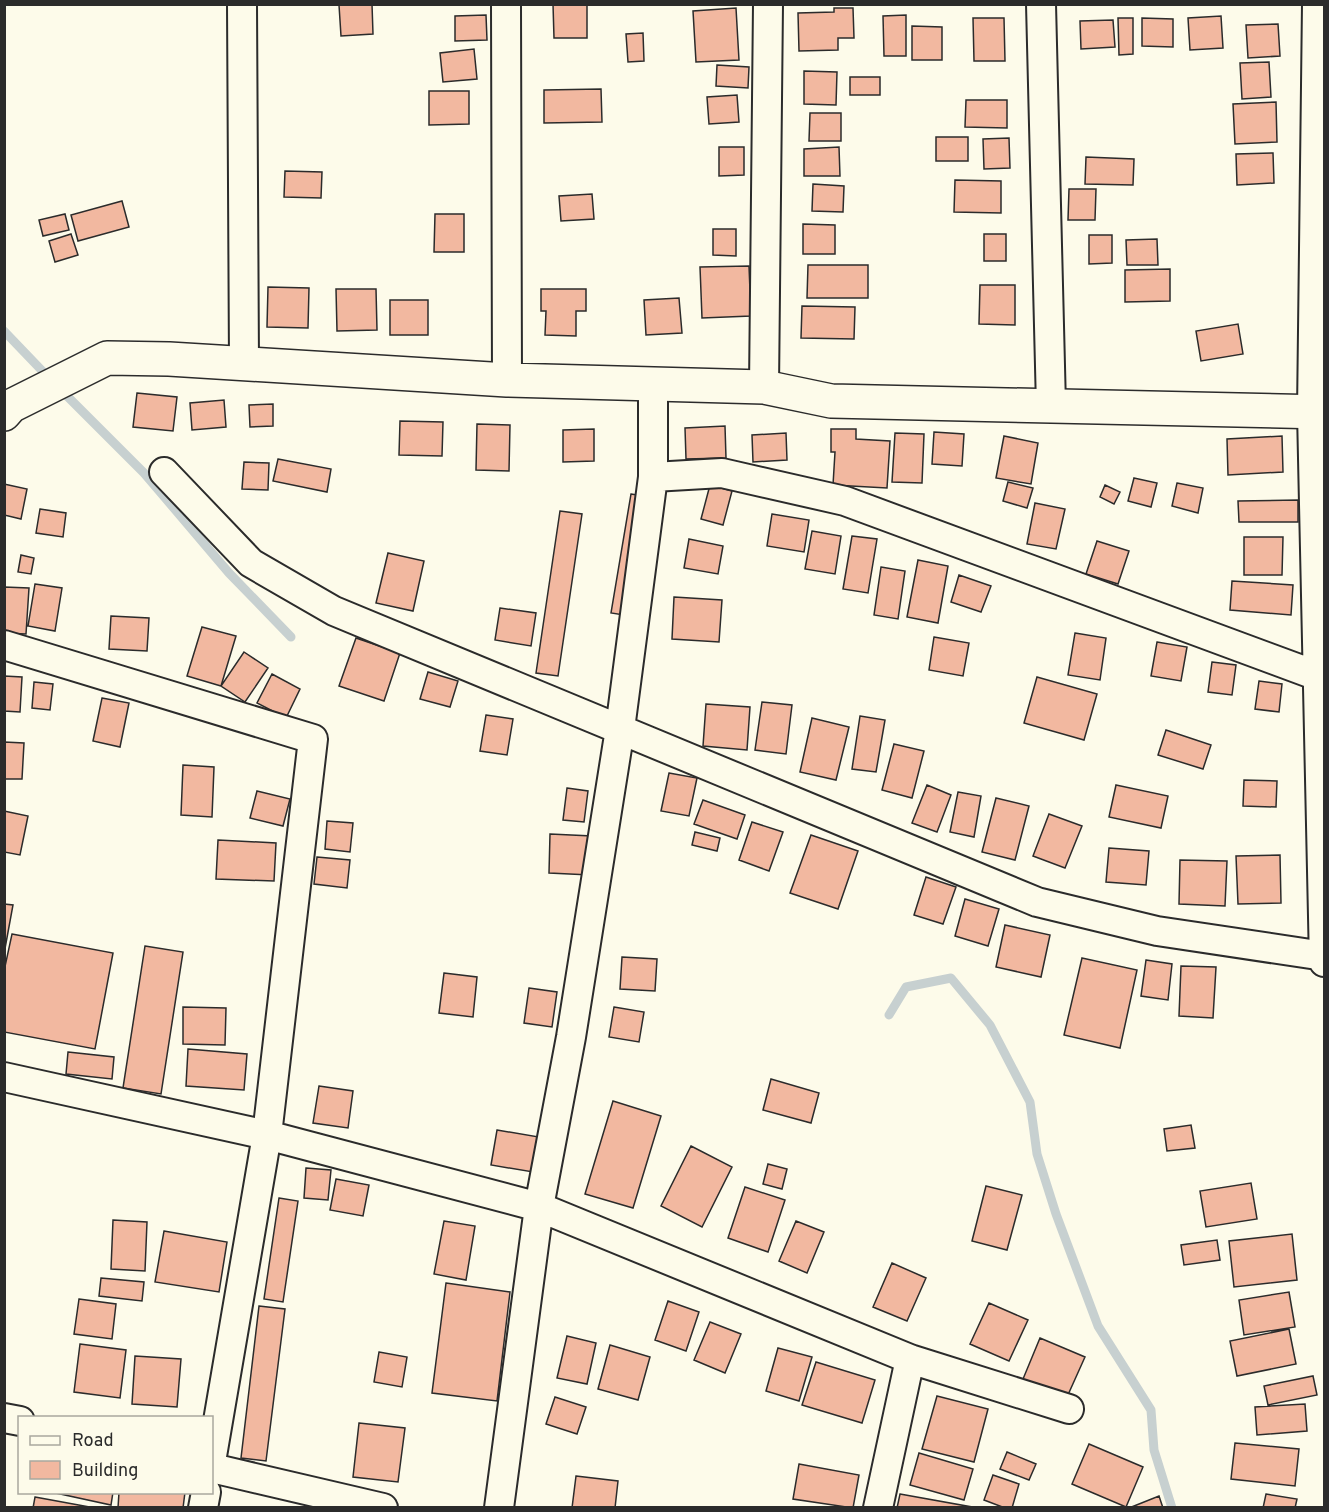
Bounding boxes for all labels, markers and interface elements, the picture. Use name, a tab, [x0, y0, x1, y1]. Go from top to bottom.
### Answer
legend	[18, 1416, 213, 1494]
text: Road	[72, 1430, 114, 1453]
text: Building	[72, 1460, 138, 1483]

